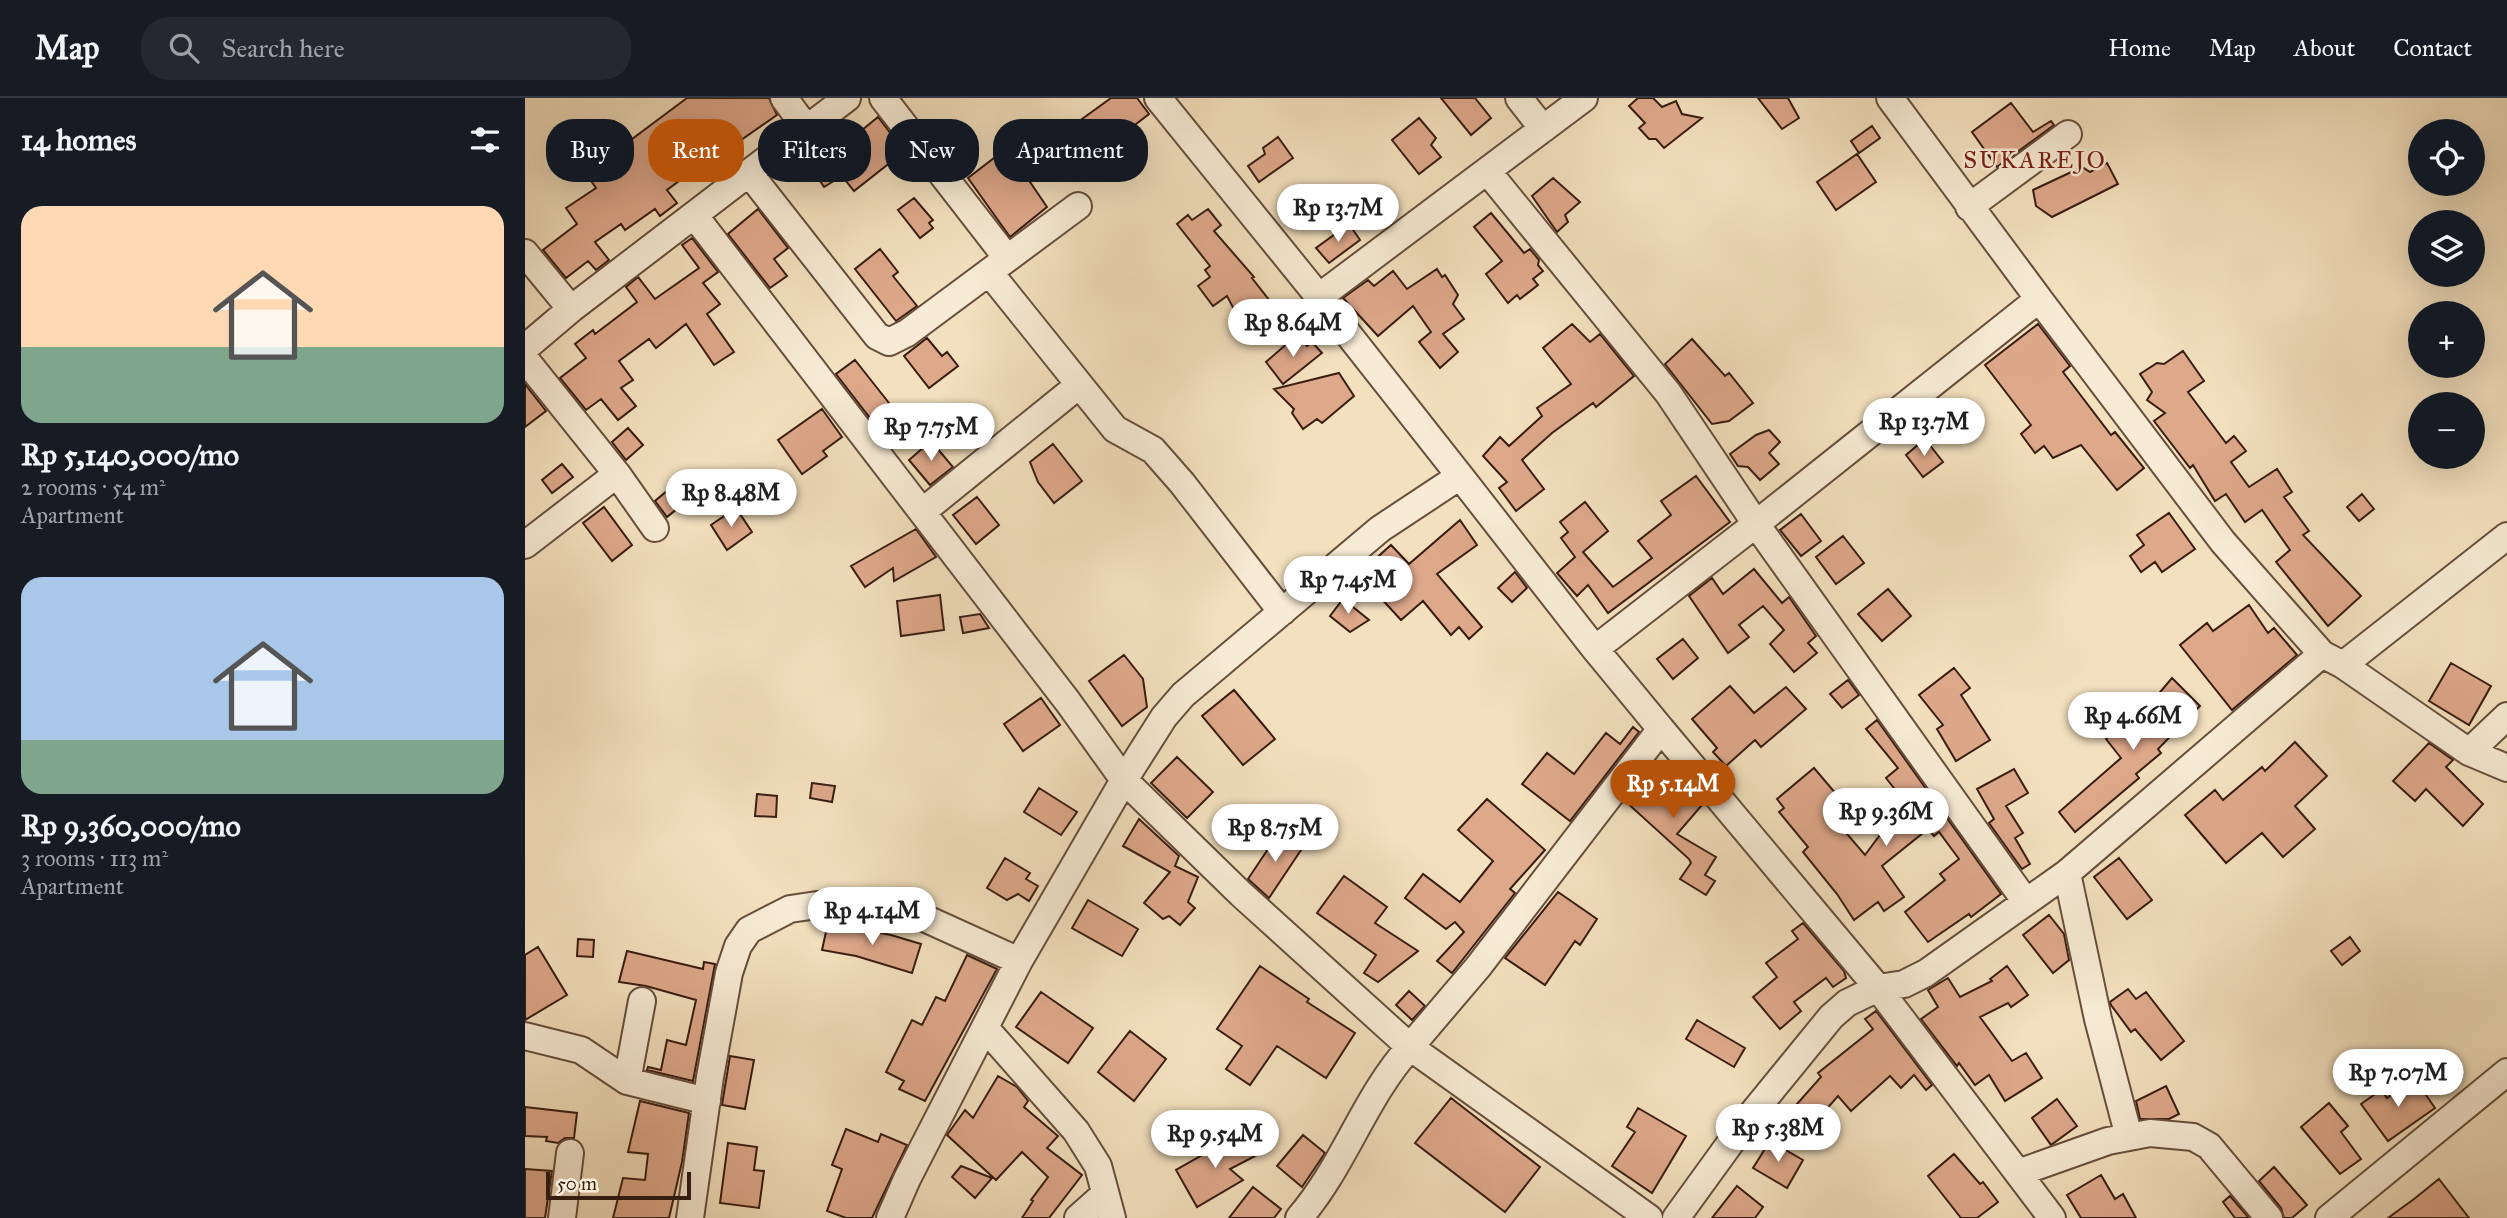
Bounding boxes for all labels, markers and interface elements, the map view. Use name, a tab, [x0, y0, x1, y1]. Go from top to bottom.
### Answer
search box	[141, 17, 631, 80]
text: Map	[35, 28, 99, 68]
icon: search	[165, 29, 203, 67]
text: Search here	[221, 32, 345, 64]
text: Home	[2108, 33, 2171, 63]
text: Map	[2209, 33, 2256, 63]
text: About	[2294, 33, 2355, 63]
text: Contact	[2393, 33, 2472, 63]
chip: Buy	[546, 119, 634, 182]
chip: Rent	[648, 119, 744, 182]
chip: Filters	[758, 119, 871, 182]
chip: New	[885, 119, 979, 182]
chip: Apartment	[993, 119, 1148, 182]
map controls	[2408, 119, 2485, 469]
button: locate	[2408, 119, 2485, 196]
icon: filters	[466, 121, 504, 159]
text: 14 homes	[21, 122, 136, 158]
district label: SUKAREJO	[1963, 145, 2107, 175]
pin: Rp 13.7M	[1266, 184, 1410, 244]
text: Rp 13.7M	[1293, 193, 1383, 221]
button: layers	[2408, 210, 2485, 287]
icon: home	[200, 252, 326, 378]
pin: Rp 8.64M	[1221, 300, 1365, 359]
button: +	[2408, 301, 2485, 378]
text: Rp 8.64M	[1244, 308, 1342, 336]
button: −	[2408, 392, 2485, 469]
pin: Rp 13.7M	[1852, 398, 1996, 458]
pin: Rp 7.75M	[859, 404, 1003, 463]
text: Rp 13.7M	[1879, 407, 1969, 435]
text: Rp 7.75M	[884, 412, 978, 440]
text: Rp 5,140,000/mo	[21, 437, 239, 473]
pin: Rp 8.48M	[659, 470, 803, 529]
text: 2 rooms · 54 m²	[21, 473, 166, 501]
text: Rp 8.48M	[682, 478, 780, 506]
text: Apartment	[21, 501, 124, 529]
pin: Rp 7.45M	[1276, 556, 1420, 616]
text: Rp 7.45M	[1300, 565, 1396, 593]
icon: home	[200, 623, 326, 749]
pin: Rp 4.66M	[2061, 692, 2205, 752]
text: Rp 4.66M	[2084, 701, 2182, 729]
pin: Rp 5.14M	[1601, 760, 1745, 820]
text: Rp 5.14M	[1626, 769, 1720, 797]
pin: Rp 9.36M	[1814, 788, 1958, 848]
text: Rp 9.36M	[1839, 797, 1933, 825]
pin: Rp 8.75M	[1203, 804, 1347, 864]
text: Rp 9,360,000/mo	[21, 808, 241, 844]
text: Rp 8.75M	[1228, 813, 1322, 841]
text: 3 rooms · 113 m²	[21, 844, 168, 872]
text: Apartment	[21, 872, 124, 900]
pin: Rp 4.14M	[800, 888, 944, 947]
text: Rp 4.14M	[824, 896, 920, 924]
pin: Rp 7.07M	[2326, 1049, 2470, 1109]
text: Rp 7.07M	[2349, 1058, 2447, 1086]
pin: Rp 5.38M	[1706, 1104, 1850, 1164]
pin: Rp 9.54M	[1143, 1110, 1287, 1170]
text: Rp 5.38M	[1732, 1113, 1824, 1141]
text: Rp 9.54M	[1167, 1119, 1263, 1147]
scale bar	[546, 1169, 691, 1201]
text: 50 m	[557, 1172, 597, 1195]

